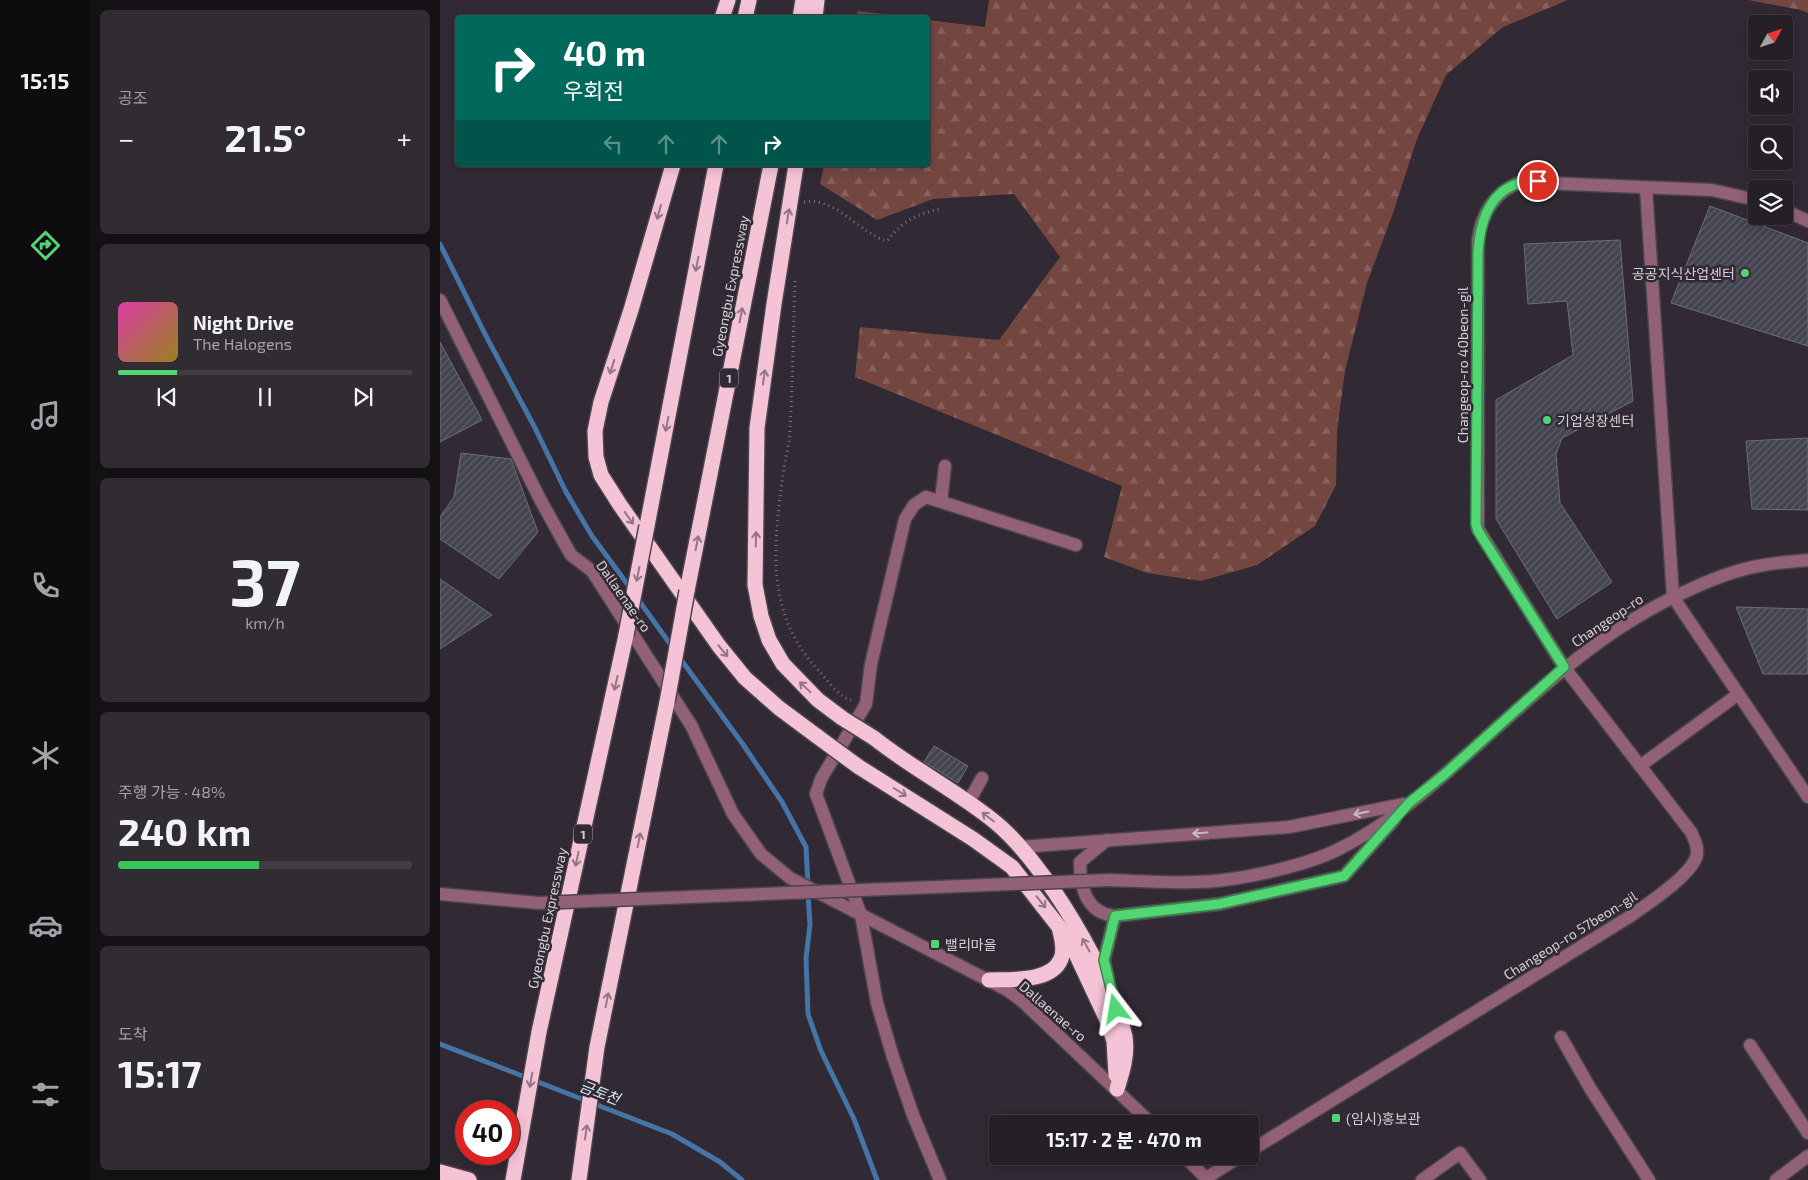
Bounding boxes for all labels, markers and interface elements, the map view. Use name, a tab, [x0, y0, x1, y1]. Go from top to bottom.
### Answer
north arrow	[1748, 15, 1792, 60]
map controls	[1748, 15, 1793, 225]
text: 40 m	[563, 31, 646, 73]
icon: right	[480, 35, 545, 100]
text: 15:15	[21, 67, 69, 93]
button: sound	[1748, 70, 1793, 115]
text: 우회전	[563, 77, 624, 103]
text: 공조	[118, 88, 147, 107]
text: 21.5°	[225, 114, 306, 160]
text: −	[118, 121, 134, 155]
text: +	[397, 121, 412, 155]
button: search	[1748, 125, 1793, 170]
icon: left	[599, 130, 627, 158]
icon: ahead	[652, 130, 680, 158]
icon: ahead	[705, 130, 733, 158]
icon: right	[758, 130, 786, 158]
pin	[1517, 160, 1559, 202]
icon: arrive	[1524, 167, 1552, 195]
button: layers	[1748, 180, 1793, 225]
one-way arrow	[654, 203, 664, 219]
one-way arrow	[783, 209, 793, 225]
street label: Gyeongbu Expressway	[708, 213, 752, 358]
icon: directions	[28, 228, 63, 263]
one-way arrow	[692, 256, 701, 272]
place label: 공공지식산업센터	[1632, 265, 1735, 282]
marker: 공공지식산업센터	[1739, 267, 1751, 279]
street label: Changeop-ro 40beon-gil	[1454, 286, 1471, 443]
one-way arrow	[737, 307, 747, 323]
text: Night Drive	[193, 311, 294, 334]
text: The Halogens	[193, 334, 292, 353]
one-way arrow	[607, 359, 616, 375]
road number: 1	[720, 368, 738, 388]
one-way arrow	[759, 369, 769, 385]
icon: previous	[153, 383, 181, 411]
icon: pause	[251, 383, 279, 411]
icon: next	[349, 383, 377, 411]
icon: music	[28, 398, 63, 433]
place label: 기업성장센터	[1557, 412, 1634, 429]
marker: 기업성장센터	[1541, 414, 1553, 426]
one-way arrow	[661, 416, 671, 432]
one-way arrow	[624, 511, 634, 525]
one-way arrow	[751, 531, 761, 548]
one-way arrow	[692, 535, 702, 551]
text: 37	[229, 541, 301, 619]
street label: Dallaenae-ro	[593, 557, 655, 635]
one-way arrow	[633, 566, 642, 582]
icon: phone	[28, 568, 63, 603]
street label: Changeop-ro	[1568, 590, 1646, 650]
text: km/h	[245, 613, 285, 632]
one-way arrow	[718, 644, 729, 657]
one-way arrow	[611, 674, 620, 690]
one-way arrow	[798, 681, 811, 693]
icon: climate	[28, 738, 63, 773]
text: 주행 가능 · 48%	[118, 782, 225, 801]
one-way arrow	[893, 788, 907, 798]
text: 240 km	[118, 808, 251, 854]
one-way arrow	[1353, 808, 1369, 818]
one-way arrow	[982, 811, 995, 822]
road number: 1	[574, 824, 592, 844]
one-way arrow	[1192, 829, 1208, 838]
one-way arrow	[635, 833, 644, 849]
street label: Gyeongbu Expressway	[524, 845, 570, 990]
one-way arrow	[572, 850, 581, 866]
street label: Changeop-ro 57beon-gil	[1500, 887, 1641, 983]
one-way arrow	[1035, 895, 1046, 908]
icon: car	[28, 908, 63, 943]
place label: 밸리마을	[945, 936, 997, 953]
one-way arrow	[1081, 937, 1091, 952]
marker: 밸리마을	[929, 938, 941, 950]
street label: Dallaenae-ro	[1016, 977, 1090, 1045]
position arrow	[1089, 982, 1141, 1034]
one-way arrow	[603, 992, 612, 1008]
text: 도착	[118, 1024, 147, 1043]
text: 15:17	[118, 1050, 202, 1096]
one-way arrow	[525, 1071, 535, 1087]
water label: 금토천	[577, 1076, 625, 1109]
icon: filters	[28, 1077, 63, 1112]
speed limit sign: 40	[455, 1100, 520, 1165]
place label: (임시)홍보관	[1346, 1110, 1421, 1127]
marker: (임시)홍보관	[1330, 1112, 1342, 1124]
one-way arrow	[581, 1124, 591, 1140]
text: 15:17 · 2 분 · 470 m	[1046, 1128, 1202, 1151]

